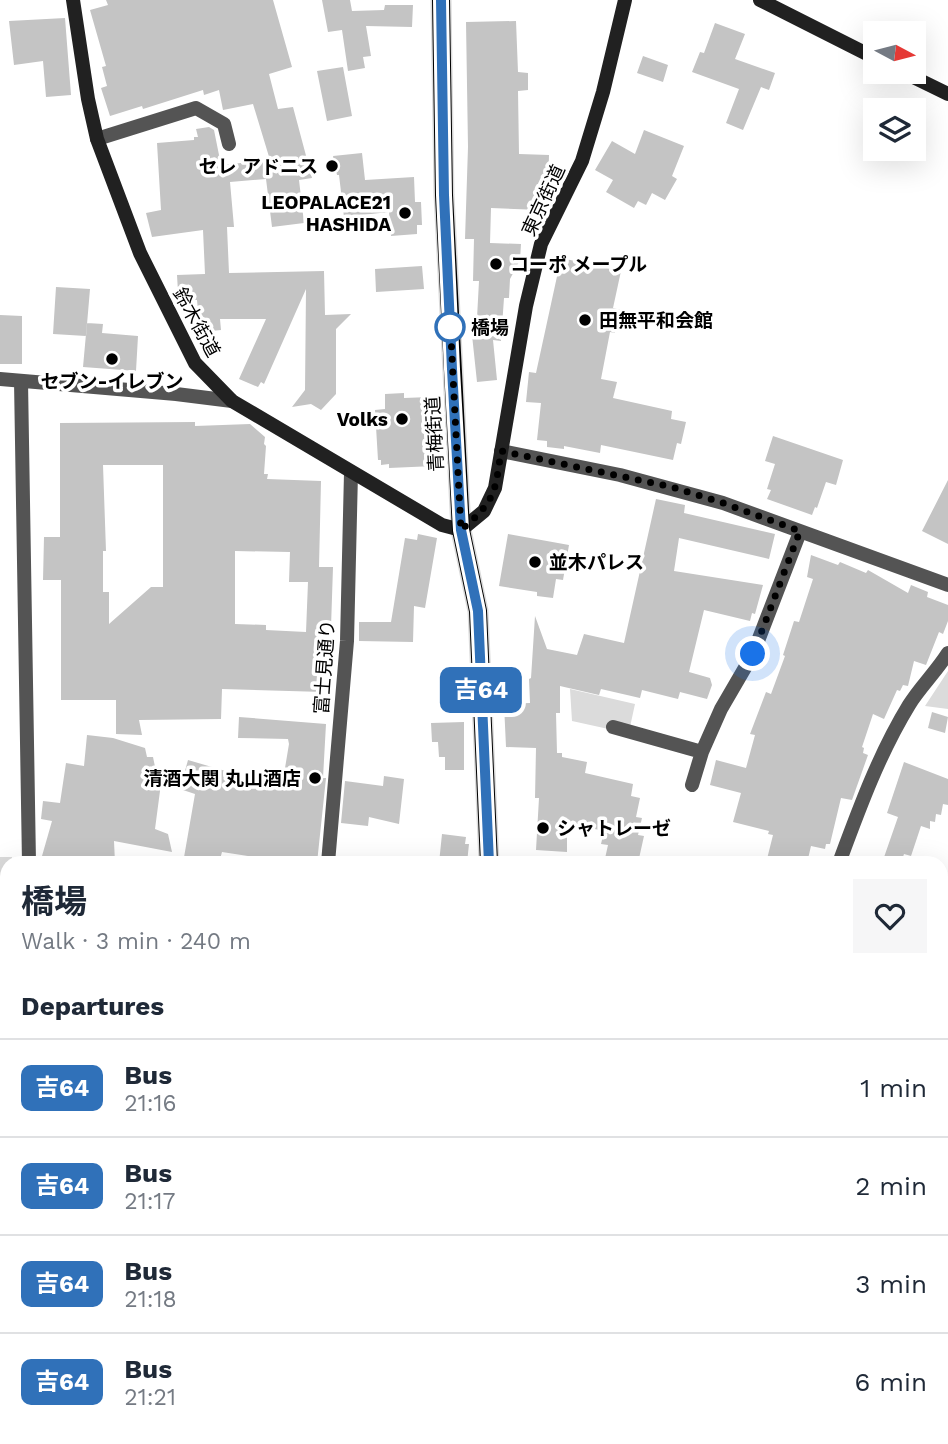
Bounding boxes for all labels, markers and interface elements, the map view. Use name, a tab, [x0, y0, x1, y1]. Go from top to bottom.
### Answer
north arrow	[863, 21, 926, 84]
map controls	[863, 21, 926, 161]
button: layers	[863, 98, 926, 161]
place label: セレ アドニス	[199, 155, 318, 178]
marker: セレ アドニス	[324, 158, 340, 174]
street label: 東京街道	[517, 161, 570, 240]
place label: LEOPALACE21 HASHIDA	[261, 191, 391, 236]
marker: LEOPALACE21 HASHIDA	[397, 205, 413, 221]
place label: コーポ メープル	[510, 253, 647, 276]
marker: コーポ メープル	[488, 256, 504, 272]
street label: 鈴木街道	[168, 283, 225, 361]
place label: 田無平和会館	[599, 309, 713, 332]
marker: 橋場	[435, 312, 465, 342]
marker: 田無平和会館	[577, 312, 593, 328]
place label: 橋場	[471, 316, 509, 339]
marker: セブン-イレブン	[104, 351, 120, 367]
place label: セブン-イレブン	[40, 370, 184, 393]
street label: 青梅街道	[421, 395, 448, 473]
place label: Volks	[337, 408, 388, 431]
marker: Volks	[394, 411, 410, 427]
place label: 並木パレス	[549, 551, 644, 574]
marker: 並木パレス	[527, 554, 543, 570]
street label: 富士見通り	[310, 619, 339, 715]
your location	[735, 636, 770, 671]
line badge: 吉64	[441, 667, 521, 713]
text: 吉64	[454, 676, 508, 704]
place label: 清酒大関 丸山酒店	[144, 767, 301, 790]
marker: 清酒大関 丸山酒店	[307, 770, 323, 786]
place label: シャトレーゼ	[557, 817, 671, 840]
marker: シャトレーゼ	[535, 820, 551, 836]
button: heart	[853, 879, 927, 953]
text: 橋場	[21, 882, 87, 921]
text: Walk · 3 min · 240 m	[21, 928, 251, 955]
text: Departures	[21, 991, 164, 1021]
text: Bus	[124, 1060, 172, 1090]
text: 1 min	[860, 1073, 927, 1103]
text: 吉64	[35, 1074, 89, 1102]
text: 21:16	[124, 1090, 176, 1117]
text: Bus	[124, 1158, 172, 1188]
text: 2 min	[855, 1171, 927, 1201]
text: 吉64	[35, 1172, 89, 1200]
text: 21:17	[124, 1188, 175, 1215]
text: Bus	[124, 1256, 172, 1286]
text: 3 min	[855, 1269, 927, 1299]
text: 吉64	[35, 1270, 89, 1298]
text: 21:18	[124, 1286, 177, 1313]
text: Bus	[124, 1354, 172, 1384]
text: 6 min	[855, 1367, 927, 1397]
text: 吉64	[35, 1368, 89, 1396]
text: 21:21	[124, 1384, 176, 1411]

